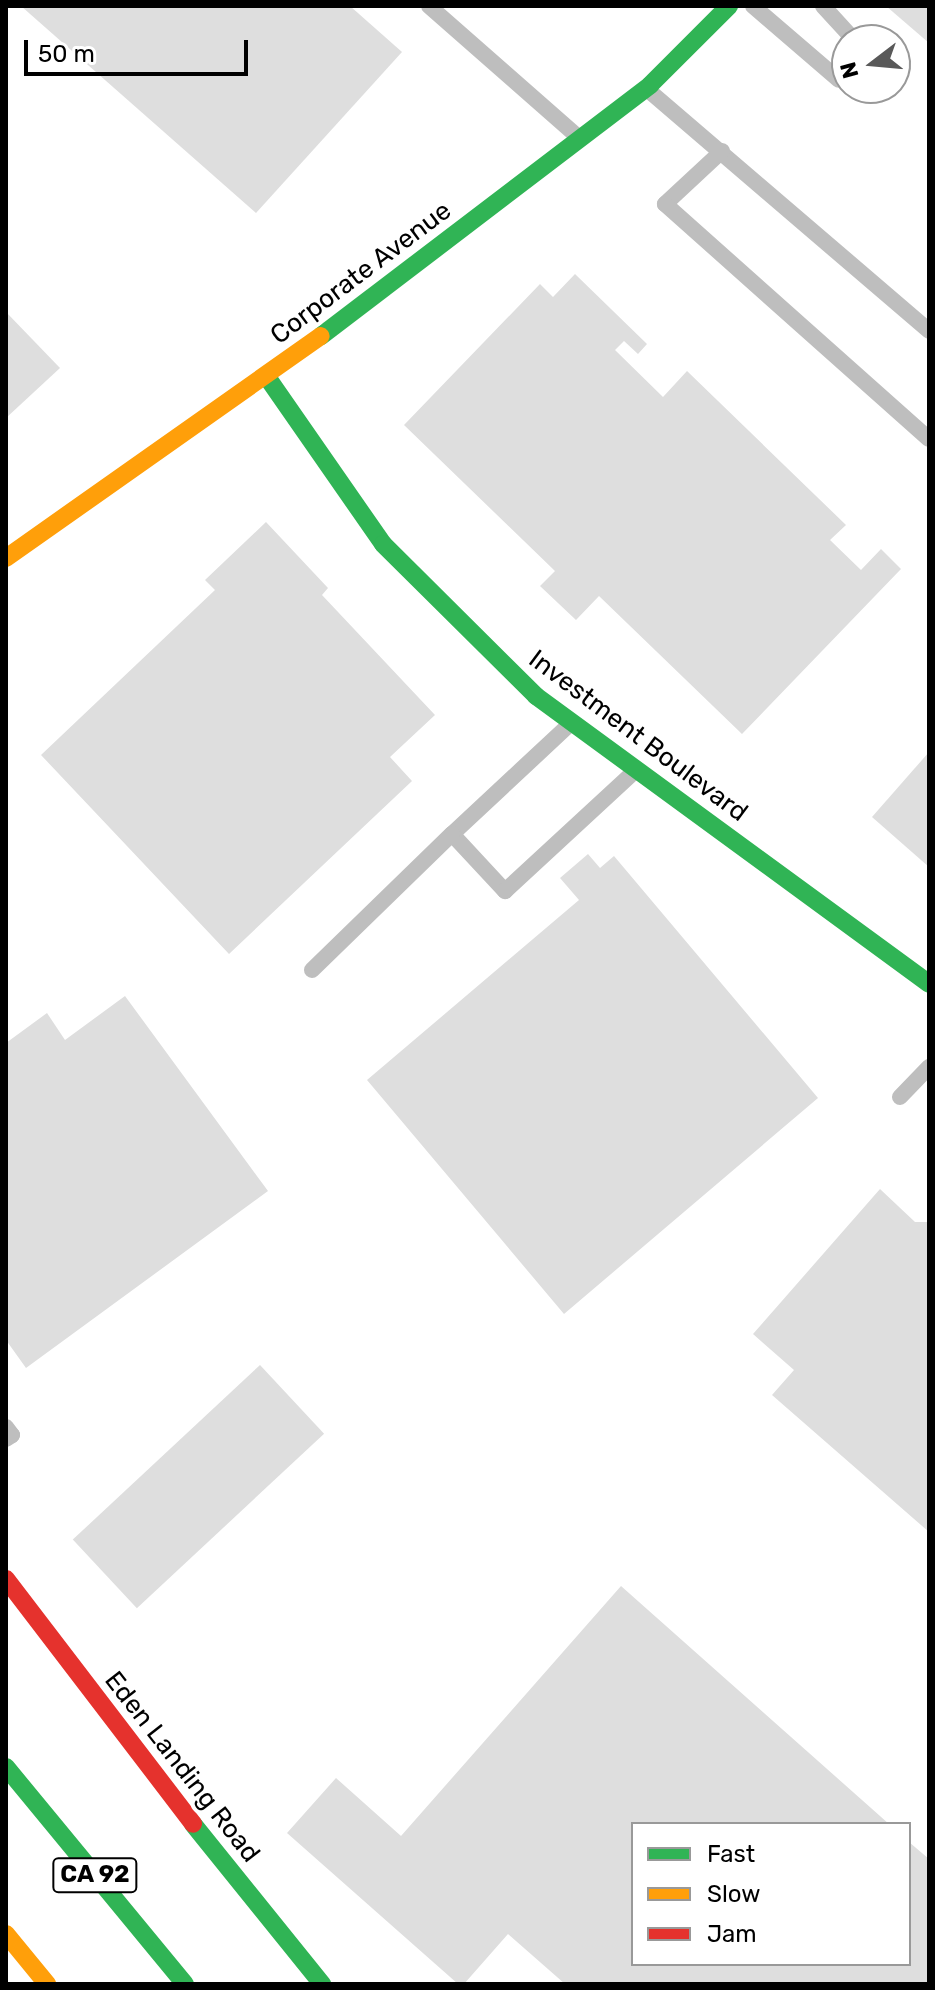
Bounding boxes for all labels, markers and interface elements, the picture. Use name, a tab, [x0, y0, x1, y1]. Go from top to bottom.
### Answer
scale bar	[28, 24, 252, 74]
north arrow	[831, 24, 911, 104]
text: 50 m	[38, 40, 95, 68]
text: N	[834, 59, 865, 82]
street label: Corporate Avenue	[264, 195, 458, 351]
street label: Investment Boulevard	[522, 644, 754, 828]
street label: Eden Landing Road	[98, 1665, 266, 1869]
legend	[631, 1822, 911, 1966]
text: Fast	[707, 1840, 755, 1868]
road number: CA 92	[51, 1855, 139, 1895]
text: Slow	[707, 1880, 760, 1908]
text: Jam	[707, 1920, 757, 1948]

